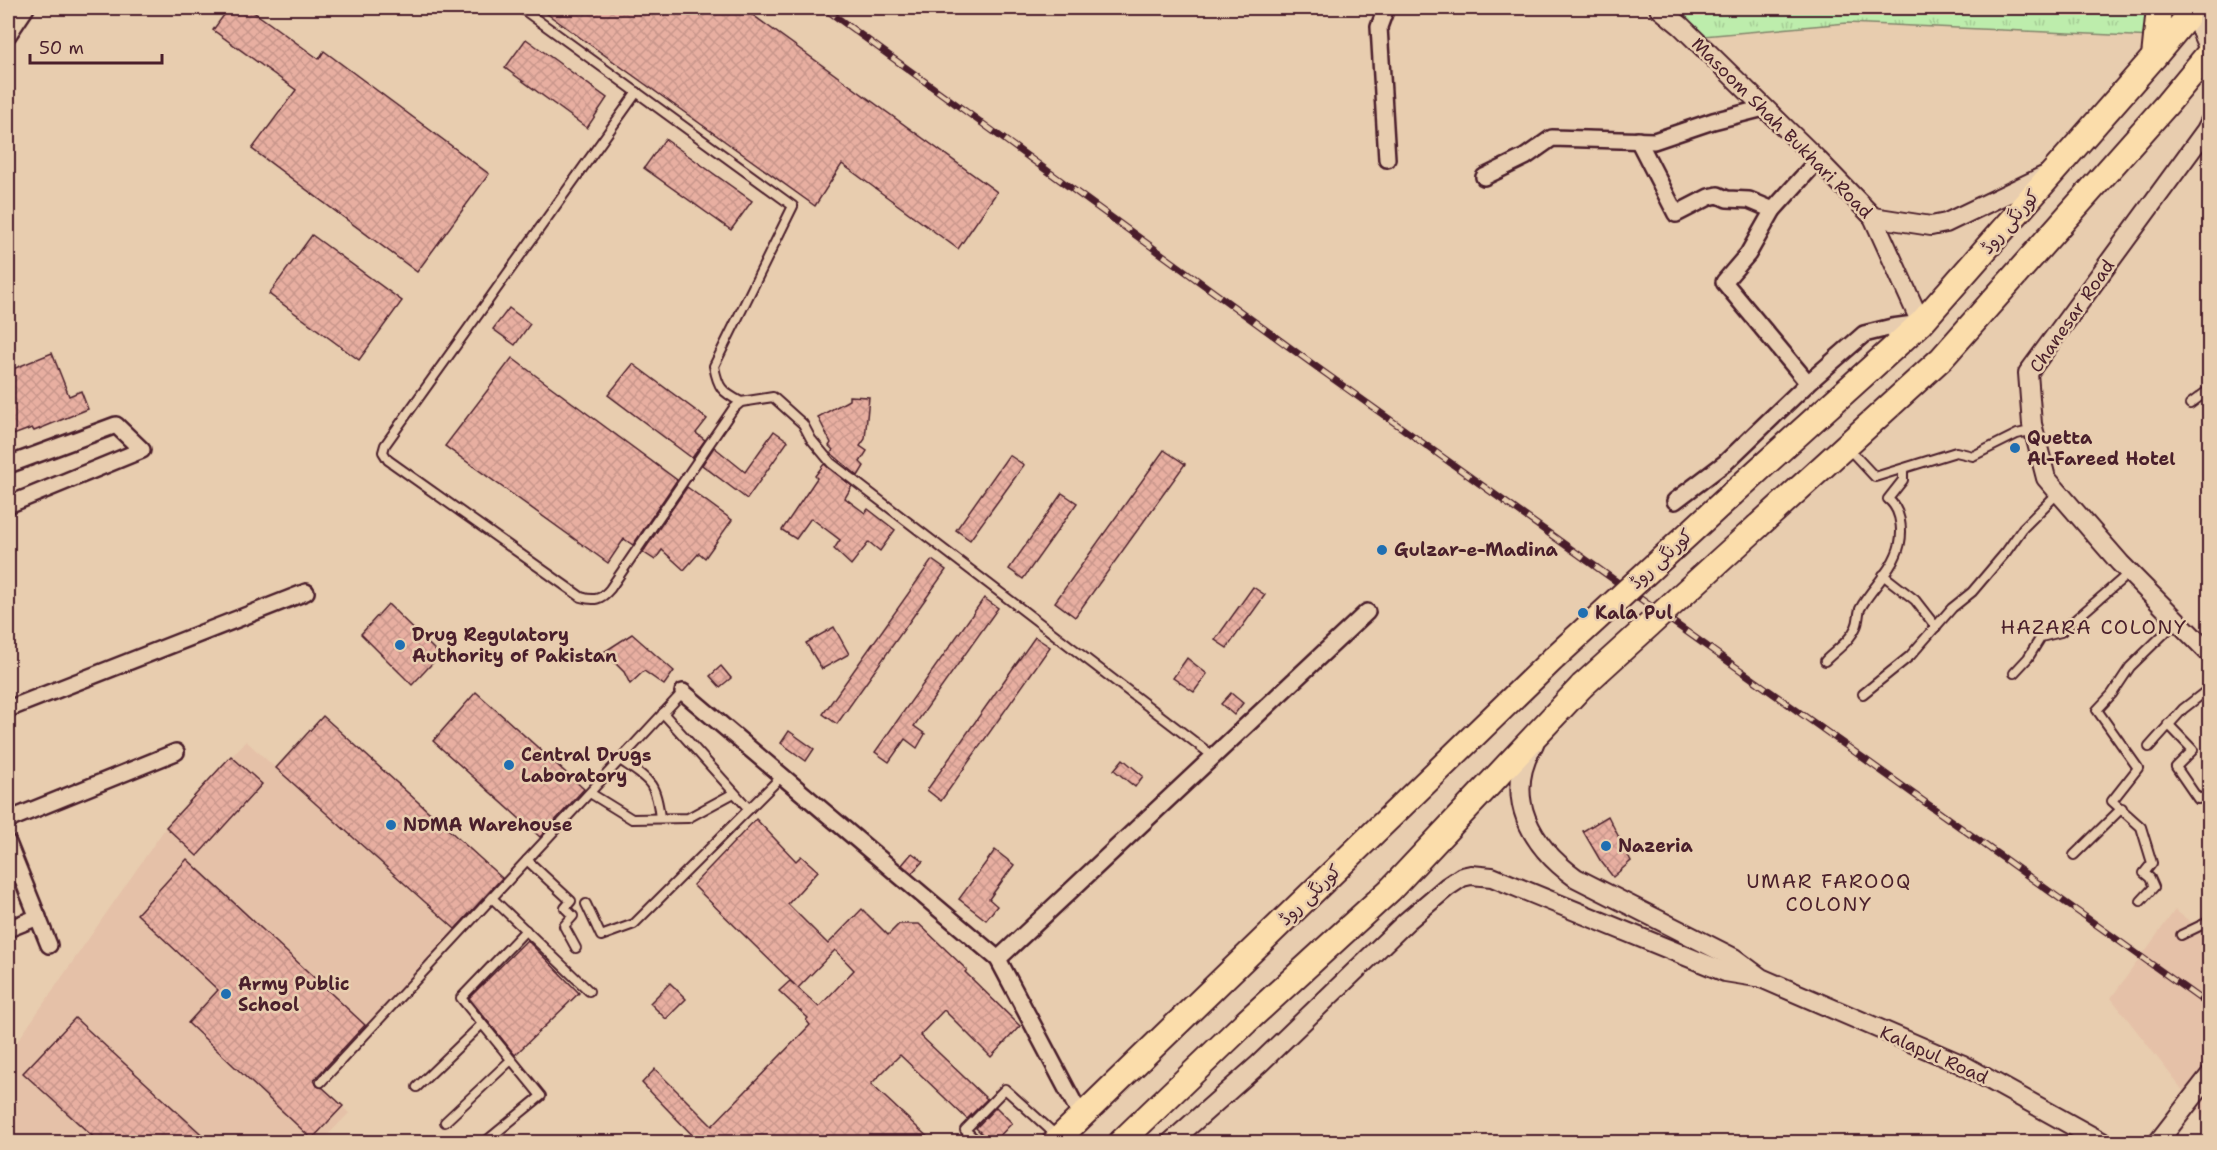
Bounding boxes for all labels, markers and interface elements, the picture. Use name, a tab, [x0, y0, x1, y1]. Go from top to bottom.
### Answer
scale bar	[30, 27, 162, 65]
street label: Masoom Shah Bukhari Road	[1686, 32, 1878, 224]
text: 50 m	[39, 36, 84, 60]
street label: کورنگی روڈ	[1975, 185, 2045, 259]
street label: Chanesar Road	[2024, 255, 2120, 377]
place label: Quetta Al-Fareed Hotel	[2027, 426, 2175, 471]
marker: Quetta Al-Fareed Hotel	[2008, 441, 2022, 455]
street label: کورنگی روڈ	[1624, 523, 1698, 594]
place label: Gulzar-e-Madina	[1394, 538, 1559, 562]
marker: Gulzar-e-Madina	[1375, 543, 1389, 557]
place label: Kala Pul	[1595, 601, 1673, 625]
marker: Kala Pul	[1576, 606, 1590, 620]
district label: HAZARA COLONY	[2000, 614, 2188, 640]
place label: Drug Regulatory Authority of Pakistan	[412, 623, 617, 668]
marker: Drug Regulatory Authority of Pakistan	[393, 638, 407, 652]
place label: Central Drugs Laboratory	[521, 743, 651, 788]
marker: Central Drugs Laboratory	[502, 758, 516, 772]
place label: NDMA Warehouse	[403, 813, 573, 837]
marker: NDMA Warehouse	[384, 818, 398, 832]
place label: Nazeria	[1618, 834, 1694, 858]
marker: Nazeria	[1599, 839, 1613, 853]
street label: کورنگی روڈ	[1274, 859, 1347, 931]
district label: UMAR FAROOQ COLONY	[1746, 868, 1912, 917]
place label: Army Public School	[238, 972, 349, 1017]
marker: Army Public School	[219, 987, 233, 1001]
street label: Kalapul Road	[1876, 1020, 1992, 1090]

